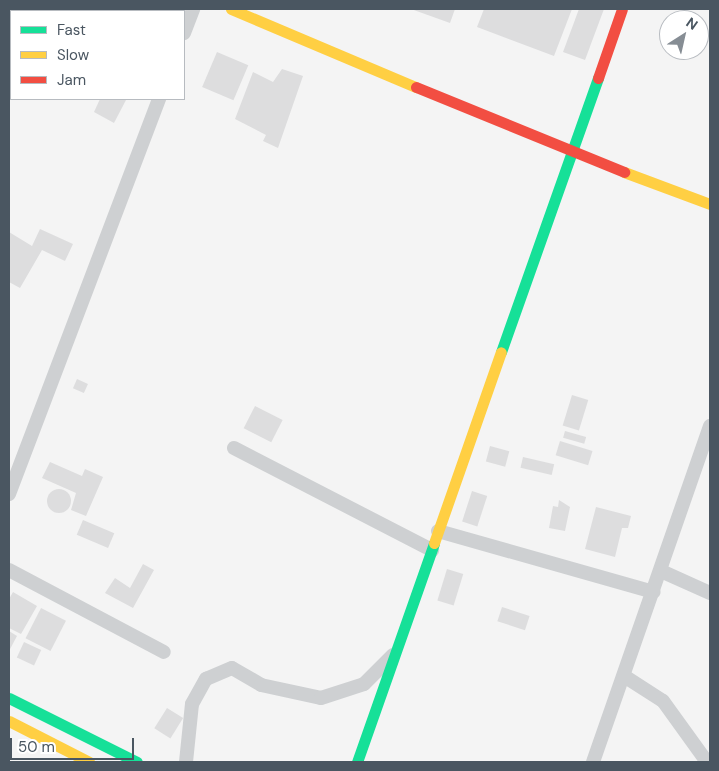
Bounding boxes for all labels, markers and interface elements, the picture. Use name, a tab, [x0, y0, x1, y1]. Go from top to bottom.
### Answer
legend	[10, 10, 185, 100]
north arrow	[659, 10, 709, 60]
text: N	[683, 13, 701, 34]
text: Fast	[57, 20, 86, 40]
text: Slow	[57, 45, 89, 65]
text: Jam	[57, 70, 86, 90]
scale bar	[12, 728, 136, 760]
text: 50 m	[18, 737, 55, 757]

